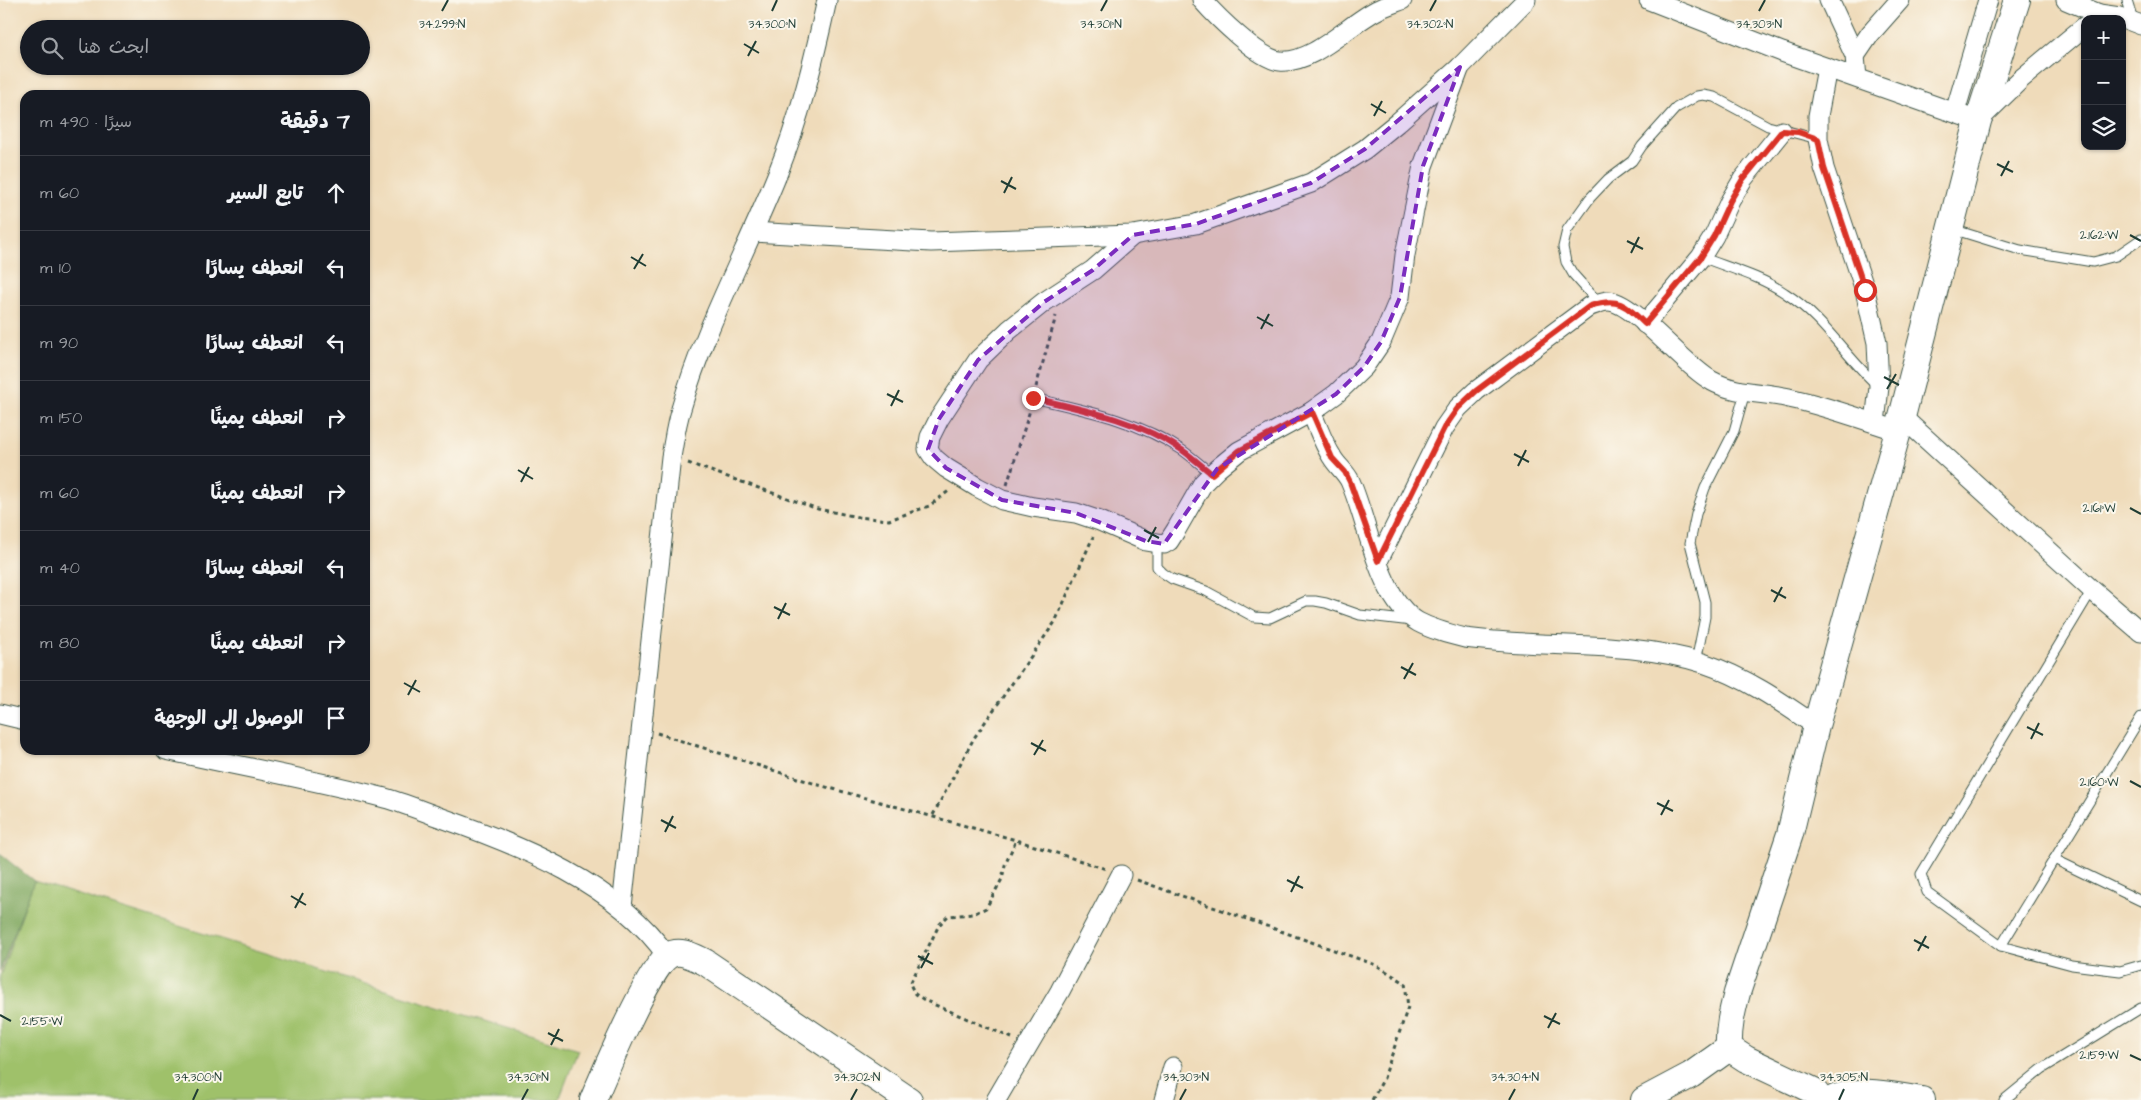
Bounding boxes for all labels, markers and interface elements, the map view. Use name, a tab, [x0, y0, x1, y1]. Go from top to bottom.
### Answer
map controls	[2081, 15, 2126, 150]
button: +	[2081, 15, 2126, 60]
text: 34.299°N	[419, 16, 466, 33]
text: 34.300°N	[748, 16, 796, 33]
text: 34.301°N	[1080, 16, 1122, 33]
text: 34.302°N	[1407, 16, 1454, 33]
text: 34.303°N	[1736, 16, 1782, 33]
search box	[20, 20, 370, 75]
icon: search	[38, 34, 66, 62]
text: ابحث هنا	[78, 34, 149, 61]
button: −	[2081, 60, 2126, 105]
button: layers	[2081, 105, 2126, 150]
text: 7 دقيقة	[280, 107, 350, 136]
text: سيرًا · 490 m	[40, 111, 132, 133]
icon: ahead	[322, 179, 350, 207]
text: تابع السير	[228, 180, 303, 207]
text: 60 m	[40, 182, 79, 204]
text: 2.162°W	[2080, 227, 2119, 244]
icon: left	[322, 254, 350, 282]
text: انعطف يسارًا	[206, 255, 303, 282]
text: 10 m	[40, 257, 71, 279]
route start	[1854, 279, 1877, 302]
icon: left	[322, 329, 350, 357]
text: انعطف يسارًا	[206, 330, 303, 357]
text: 90 m	[40, 332, 78, 354]
route end	[1022, 387, 1045, 410]
icon: right	[322, 404, 350, 432]
text: انعطف يمينًا	[211, 405, 303, 432]
text: 150 m	[40, 407, 82, 429]
icon: right	[322, 479, 350, 507]
text: انعطف يمينًا	[211, 480, 303, 507]
text: 60 m	[40, 482, 79, 504]
text: 2.161°W	[2082, 500, 2116, 517]
icon: left	[322, 554, 350, 582]
text: انعطف يسارًا	[206, 555, 303, 582]
text: 40 m	[40, 557, 80, 579]
icon: right	[322, 629, 350, 657]
text: انعطف يمينًا	[211, 630, 303, 657]
text: 80 m	[40, 632, 79, 654]
icon: arrive	[322, 704, 350, 732]
text: الوصول إلى الوجهة	[154, 705, 303, 732]
text: 2.160°W	[2079, 774, 2119, 791]
text: 2.155°W	[21, 1013, 63, 1030]
text: 2.159°W	[2079, 1047, 2119, 1064]
text: 34.300°N	[174, 1069, 222, 1086]
text: 34.301°N	[507, 1069, 549, 1086]
text: 34.302°N	[834, 1069, 881, 1086]
text: 34.303°N	[1163, 1069, 1209, 1086]
text: 34.304°N	[1491, 1069, 1539, 1086]
text: 34.305°N	[1820, 1069, 1869, 1086]

